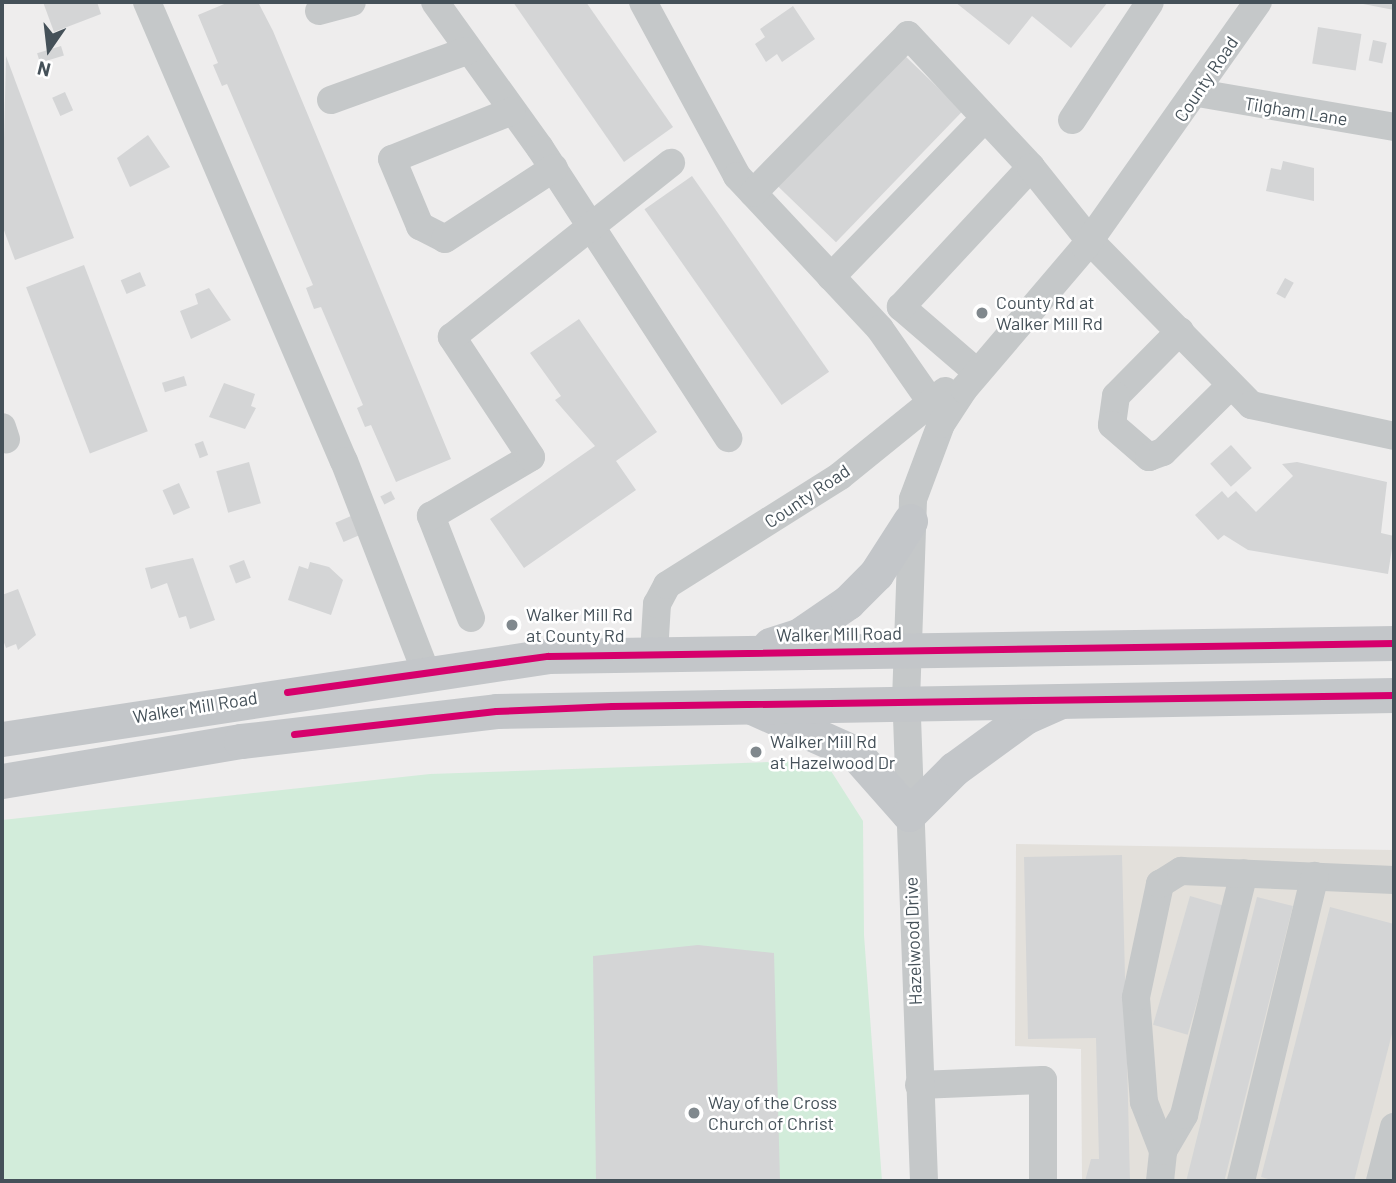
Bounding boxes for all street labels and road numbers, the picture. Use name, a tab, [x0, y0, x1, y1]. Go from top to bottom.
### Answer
street label: County Road	[1170, 32, 1242, 126]
street label: Tilgham Lane	[1243, 92, 1349, 130]
street label: County Road	[760, 460, 854, 532]
street label: Walker Mill Road	[776, 622, 902, 646]
street label: Walker Mill Road	[131, 686, 259, 728]
street label: Hazelwood Drive	[900, 876, 926, 1006]

